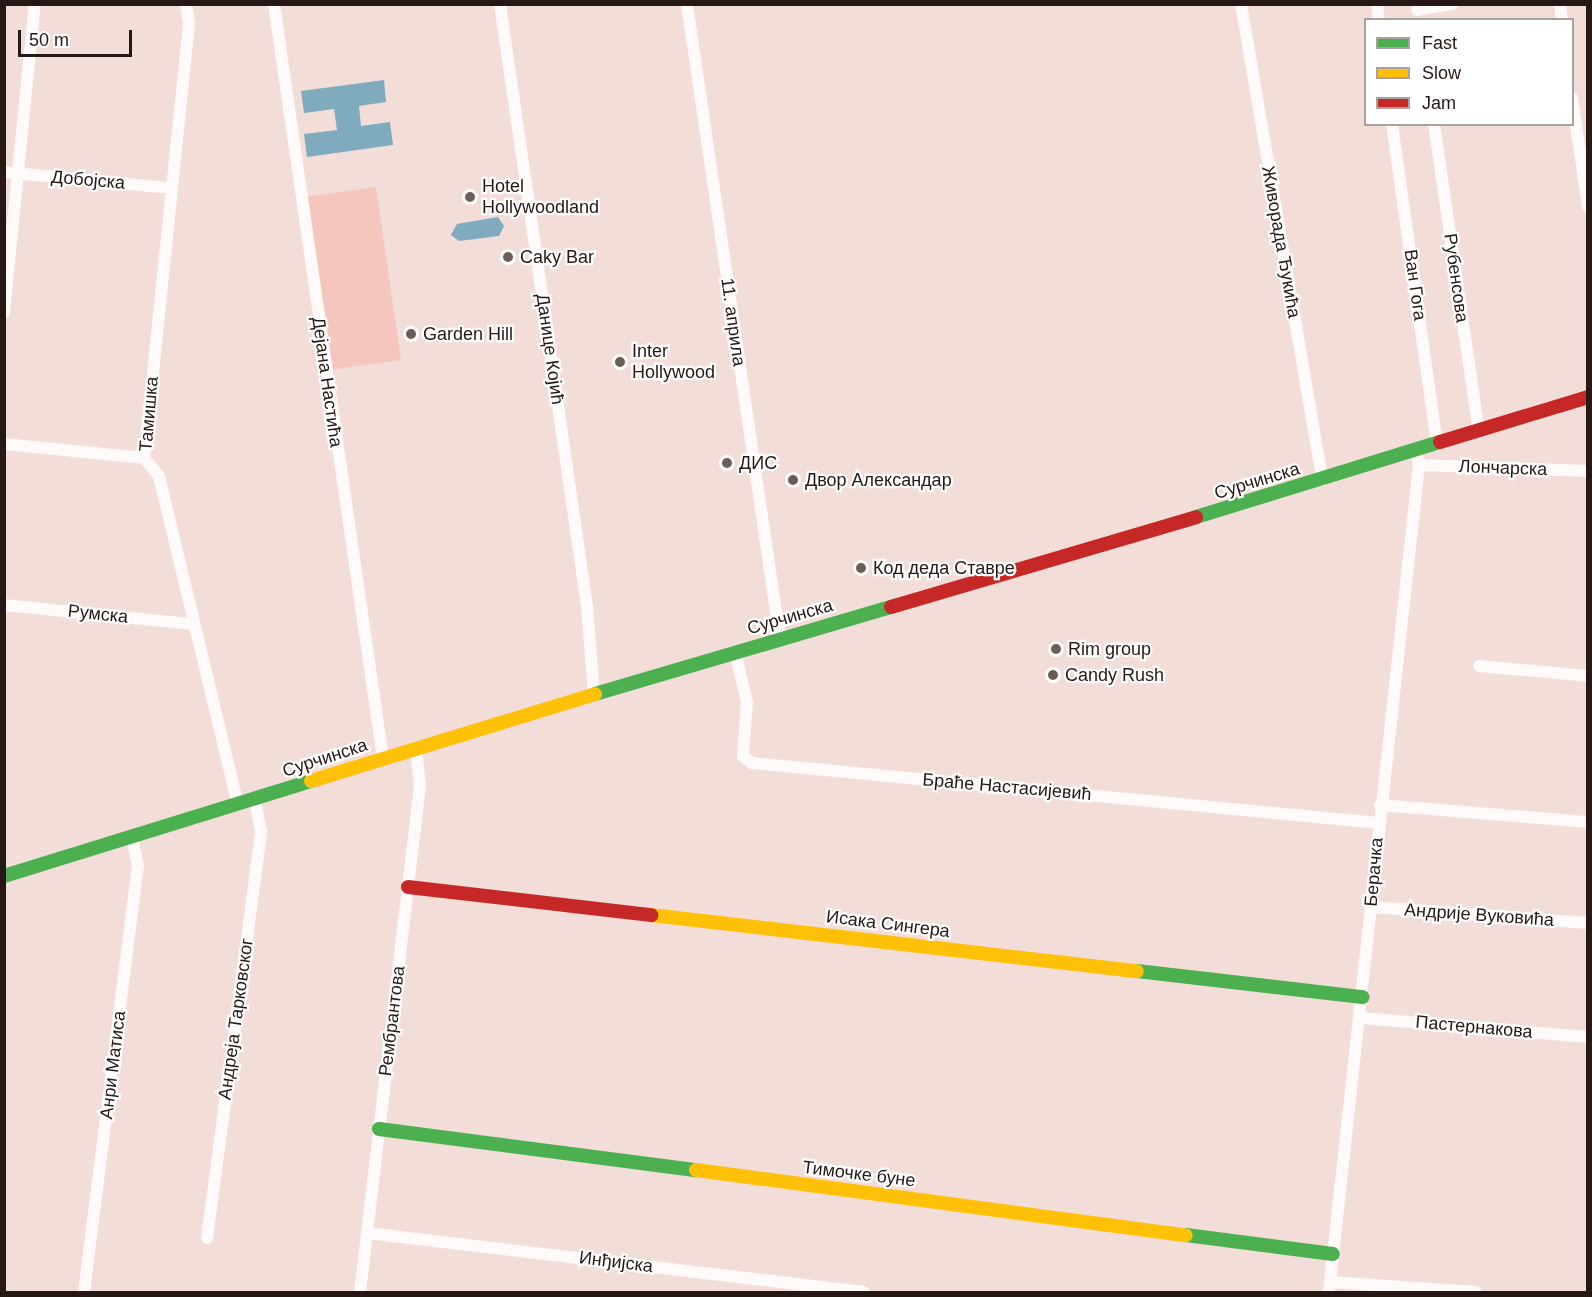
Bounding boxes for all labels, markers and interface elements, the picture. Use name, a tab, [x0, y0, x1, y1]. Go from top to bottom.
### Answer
scale bar	[21, 18, 135, 56]
legend	[1364, 18, 1574, 126]
text: 50 m	[29, 30, 69, 50]
text: Fast	[1422, 33, 1457, 53]
text: Slow	[1422, 63, 1461, 83]
text: Jam	[1422, 93, 1456, 113]
street label: Живорада Ђукића	[1257, 164, 1305, 320]
street label: Добојска	[50, 166, 126, 194]
place label: Hotel Hollywoodland	[482, 176, 599, 219]
marker: Hotel Hollywoodland	[463, 190, 477, 204]
street label: Рубенсова	[1439, 232, 1473, 324]
place label: Caky Bar	[520, 246, 594, 268]
street label: Ван Гога	[1399, 248, 1431, 322]
marker: Caky Bar	[501, 250, 515, 264]
street label: 11. априла	[716, 276, 750, 368]
street label: Данице Којић	[532, 292, 568, 406]
street label: Дејана Настића	[307, 315, 347, 449]
place label: Garden Hill	[423, 323, 513, 345]
marker: Garden Hill	[404, 327, 418, 341]
place label: Inter Hollywood	[632, 341, 715, 384]
marker: Inter Hollywood	[613, 355, 627, 369]
street label: Тамишка	[135, 376, 163, 452]
place label: ДИС	[739, 452, 777, 474]
marker: ДИС	[720, 456, 734, 470]
street label: Лончарска	[1458, 456, 1548, 480]
street label: Сурчинска	[1212, 458, 1302, 504]
place label: Двор Александар	[805, 469, 952, 491]
marker: Двор Александар	[786, 473, 800, 487]
place label: Код деда Ставре	[873, 557, 1015, 579]
marker: Код деда Ставре	[854, 561, 868, 575]
street label: Сурчинска	[745, 594, 835, 640]
street label: Румска	[67, 600, 129, 628]
place label: Rim group	[1068, 638, 1151, 660]
marker: Rim group	[1049, 642, 1063, 656]
place label: Candy Rush	[1065, 664, 1164, 686]
marker: Candy Rush	[1046, 668, 1060, 682]
street label: Сурчинска	[280, 734, 370, 782]
street label: Браће Настасијевић	[922, 769, 1092, 805]
street label: Берачка	[1360, 837, 1388, 907]
street label: Андрије Вуковића	[1403, 899, 1555, 931]
street label: Исака Сингера	[825, 906, 951, 942]
street label: Андреја Тарковског	[214, 937, 258, 1101]
street label: Рембрантова	[375, 965, 409, 1077]
street label: Анри Матиса	[96, 1010, 130, 1120]
street label: Пастернакова	[1415, 1011, 1533, 1043]
street label: Тимочке буне	[801, 1156, 917, 1192]
street label: Инђијска	[578, 1247, 654, 1277]

